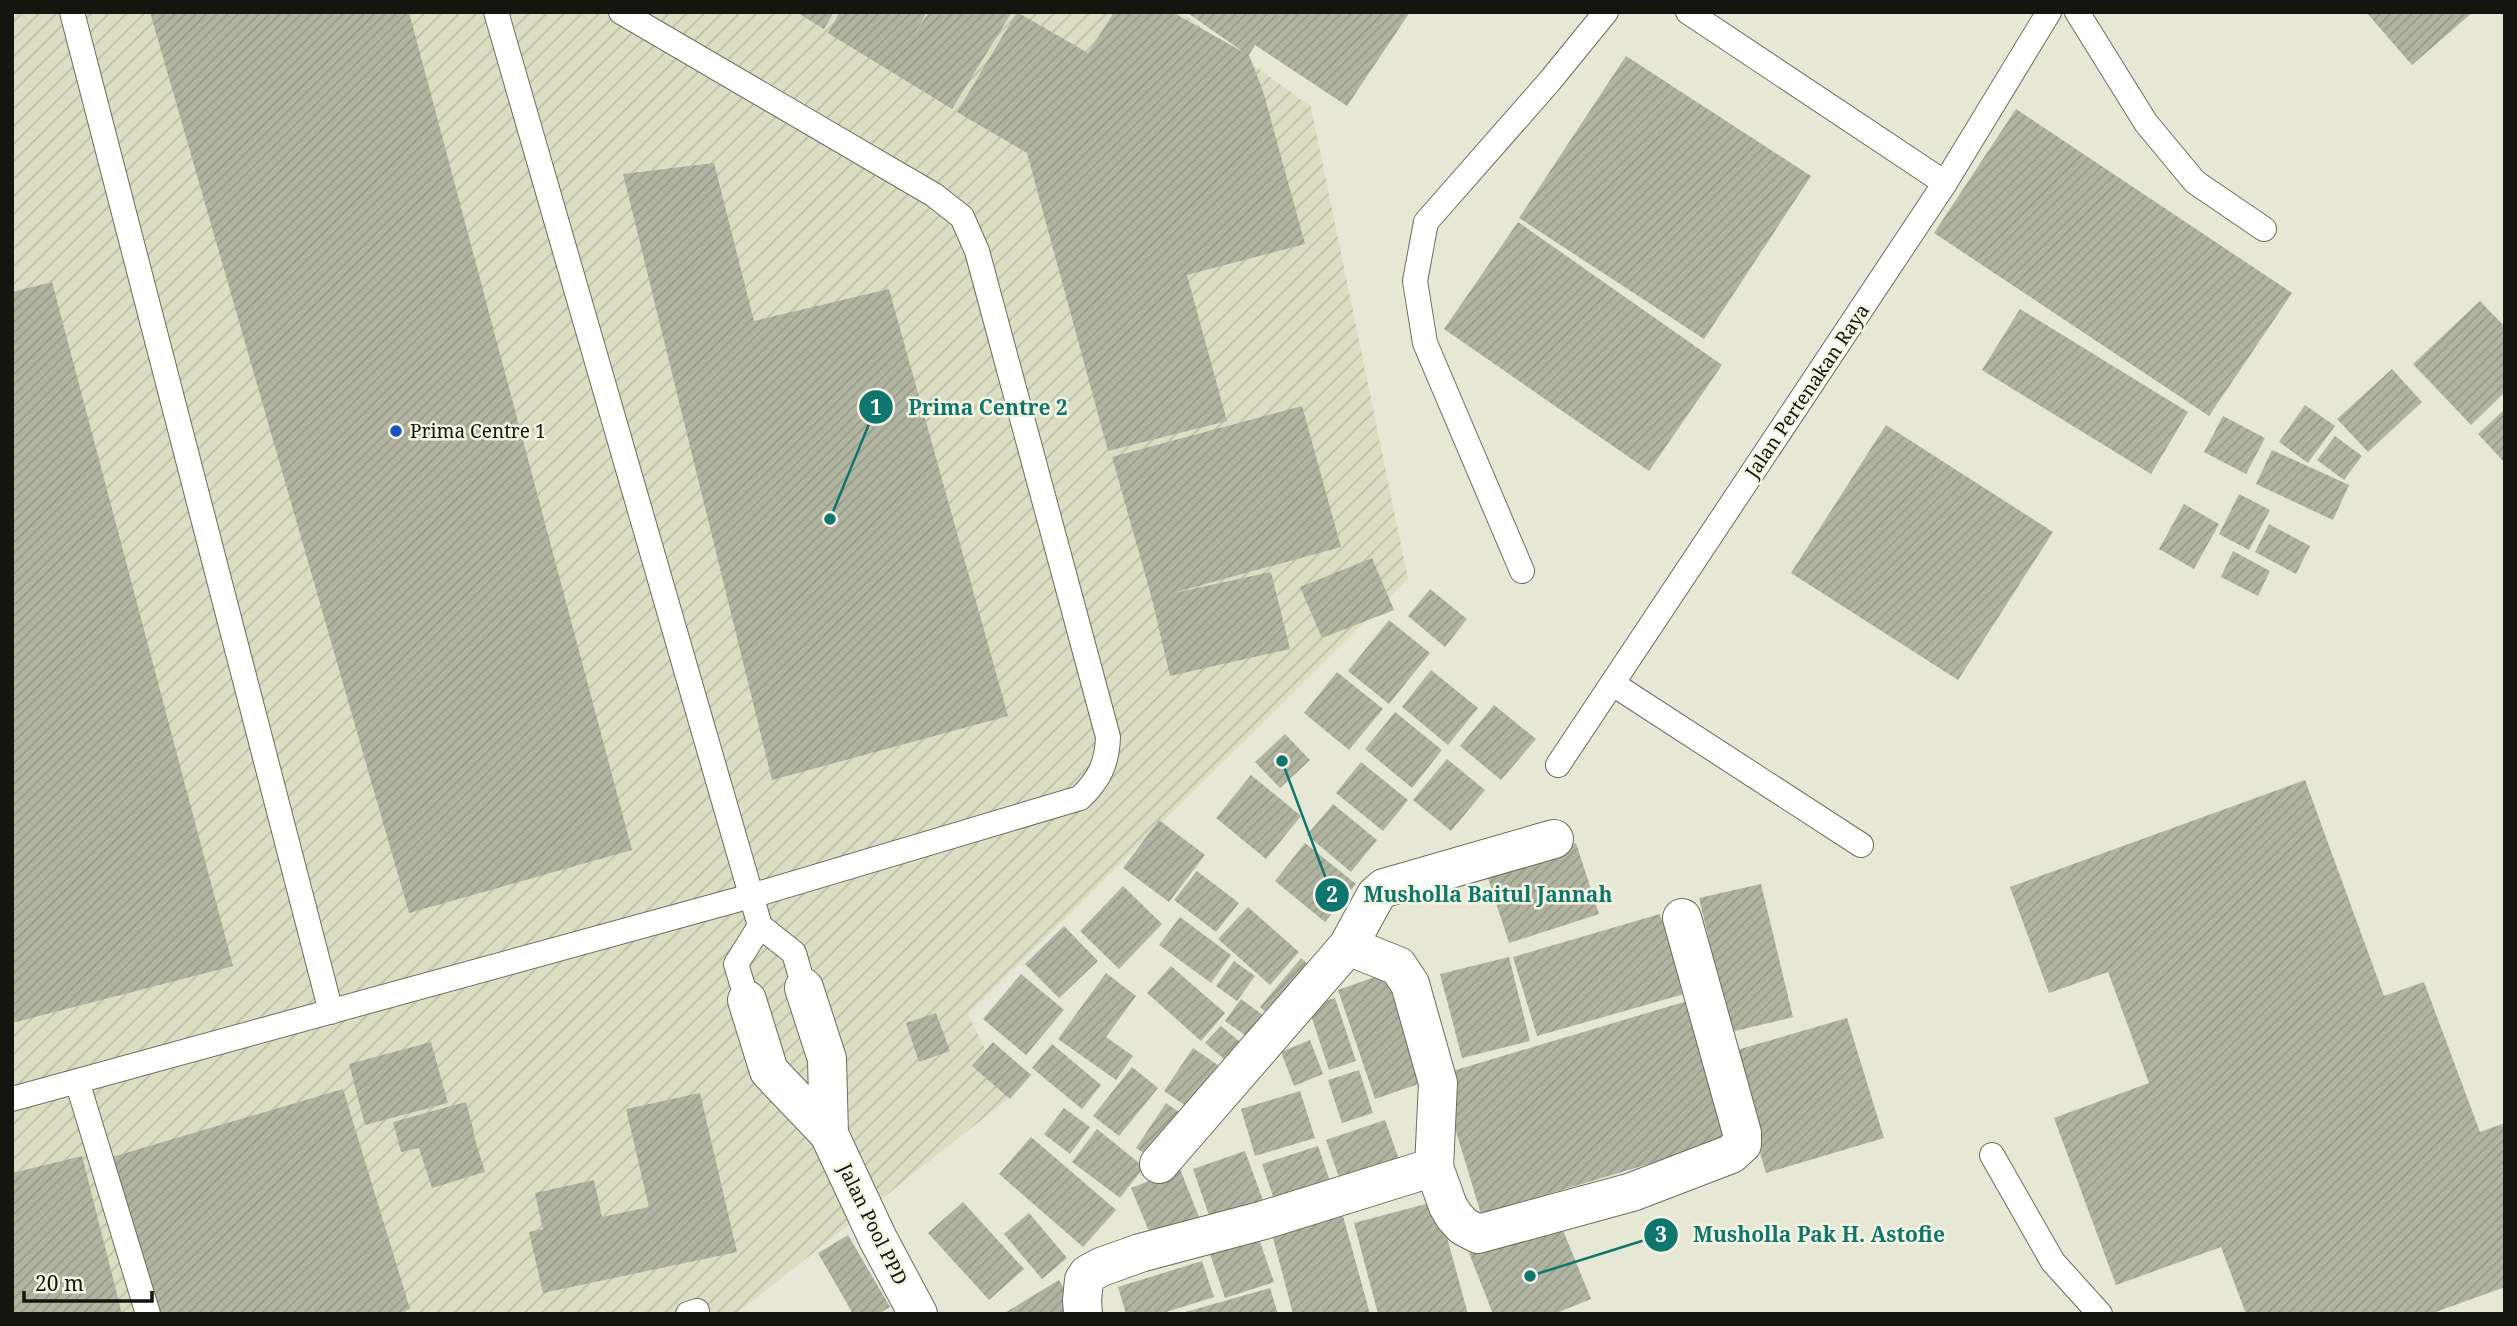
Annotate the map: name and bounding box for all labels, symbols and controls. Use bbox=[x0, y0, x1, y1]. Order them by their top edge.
street label: Jalan Pertenakan Raya bbox=[1738, 299, 1875, 484]
callout: Prima Centre 2 bbox=[859, 386, 1081, 428]
text: 1 bbox=[870, 393, 882, 421]
text: Prima Centre 2 bbox=[908, 393, 1068, 421]
place label: Prima Centre 1 bbox=[410, 418, 546, 444]
marker: Prima Centre 1 bbox=[388, 423, 404, 439]
callout: Musholla Baitul Jannah bbox=[1314, 874, 1626, 916]
text: 2 bbox=[1326, 880, 1338, 908]
text: Musholla Baitul Jannah bbox=[1364, 880, 1612, 908]
street label: Jalan Pool PPD bbox=[832, 1158, 914, 1289]
callout: Musholla Pak H. Astofie bbox=[1644, 1214, 1959, 1256]
text: 3 bbox=[1655, 1220, 1667, 1248]
text: Musholla Pak H. Astofie bbox=[1693, 1220, 1945, 1248]
scale bar bbox=[24, 1260, 152, 1304]
text: 20 m bbox=[35, 1269, 84, 1297]

